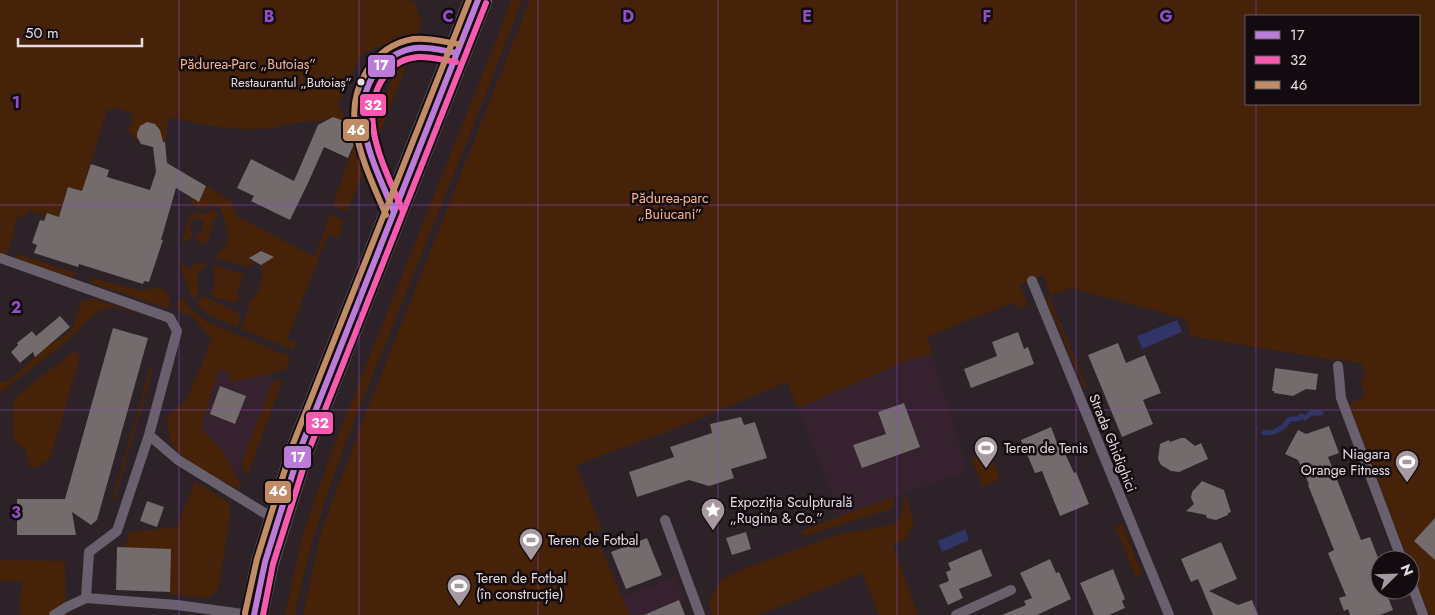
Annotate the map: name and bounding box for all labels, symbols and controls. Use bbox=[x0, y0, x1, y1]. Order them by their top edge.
text: B bbox=[264, 5, 274, 28]
text: C bbox=[442, 5, 454, 28]
text: D bbox=[622, 5, 634, 28]
text: E bbox=[802, 5, 812, 28]
text: F bbox=[983, 5, 991, 28]
text: G bbox=[1159, 5, 1173, 28]
scale bar bbox=[18, 15, 141, 47]
legend bbox=[1245, 15, 1420, 105]
text: 50 m bbox=[25, 22, 59, 44]
text: 17 bbox=[1290, 24, 1305, 46]
text: 32 bbox=[1290, 49, 1307, 71]
park label: Pădurea-Parc „Butoiaș” bbox=[180, 54, 316, 75]
line badge: 17 bbox=[367, 54, 396, 78]
text: 17 bbox=[373, 55, 389, 75]
place label: Restaurantul „Butoiaș” bbox=[231, 73, 352, 92]
text: 46 bbox=[1290, 74, 1307, 96]
marker: Restaurantul „Butoiaș” bbox=[356, 77, 366, 87]
text: 1 bbox=[12, 91, 20, 114]
line badge: 32 bbox=[359, 93, 387, 117]
text: 32 bbox=[364, 95, 382, 115]
line badge: 46 bbox=[342, 118, 370, 142]
text: 46 bbox=[346, 120, 366, 140]
park label: Pădurea-parc „Buiucani” bbox=[631, 188, 709, 224]
text: 2 bbox=[11, 296, 21, 319]
street label: Strada Ghidighici bbox=[1084, 391, 1142, 495]
line badge: 32 bbox=[305, 411, 334, 435]
text: 32 bbox=[311, 413, 329, 433]
sports icon: Teren de Tenis bbox=[973, 435, 999, 469]
place label: Teren de Tenis bbox=[1004, 438, 1088, 458]
place label: Niagara Orange Fitness bbox=[1301, 444, 1390, 480]
line badge: 17 bbox=[283, 445, 312, 469]
text: 17 bbox=[290, 447, 306, 467]
sports icon: Niagara Orange Fitness bbox=[1394, 449, 1420, 483]
line badge: 46 bbox=[264, 480, 292, 504]
text: 46 bbox=[268, 481, 288, 501]
place label: Expoziția Sculpturală „Rugina & Co.” bbox=[730, 492, 852, 528]
place icon: Expoziția Sculpturală „Rugina & Co.” bbox=[700, 497, 726, 531]
text: 3 bbox=[11, 501, 21, 524]
sports icon: Teren de Fotbal bbox=[518, 527, 544, 561]
place label: Teren de Fotbal bbox=[548, 530, 639, 550]
north arrow bbox=[1370, 550, 1420, 600]
text: N bbox=[1396, 561, 1418, 579]
place label: Teren de Fotbal (în construcție) bbox=[476, 568, 567, 605]
sports icon: Teren de Fotbal (în construcție) bbox=[446, 573, 472, 607]

